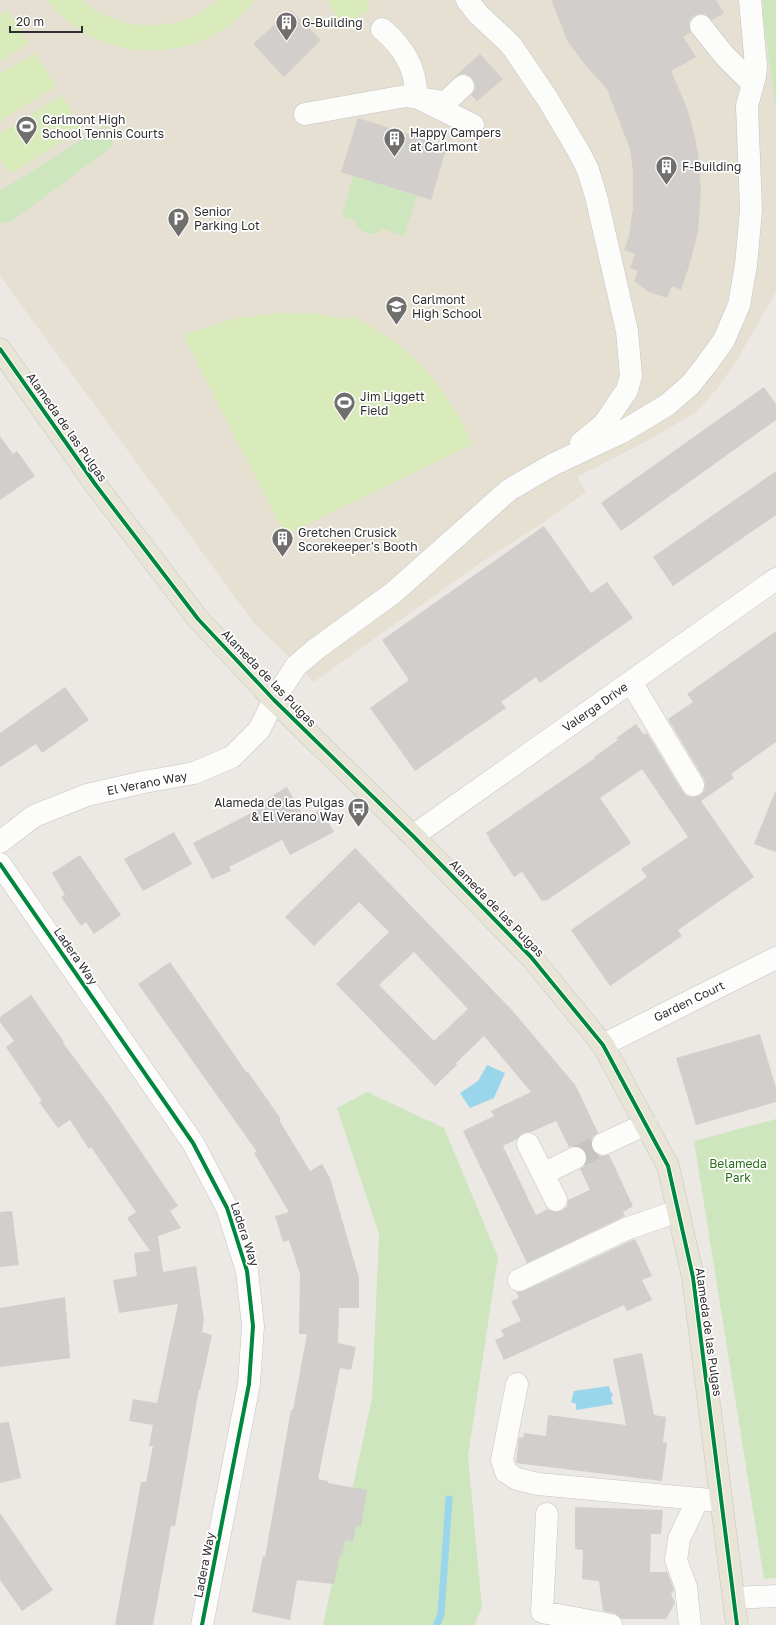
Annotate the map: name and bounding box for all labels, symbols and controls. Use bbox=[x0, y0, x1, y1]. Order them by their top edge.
scale bar bbox=[10, 8, 82, 34]
building icon: G-Building bbox=[274, 9, 300, 42]
text: 20 m bbox=[16, 14, 44, 29]
place label: G-Building bbox=[302, 15, 363, 30]
place label: Carlmont High School Tennis Courts bbox=[42, 112, 164, 141]
sports icon: Carlmont High School Tennis Courts bbox=[14, 113, 40, 146]
place label: Happy Campers at Carlmont bbox=[410, 125, 501, 154]
building icon: Happy Campers at Carlmont bbox=[381, 126, 407, 159]
building icon: F-Building bbox=[654, 153, 680, 186]
place label: F-Building bbox=[682, 159, 741, 174]
place label: Senior Parking Lot bbox=[194, 204, 260, 233]
parking icon: Senior Parking Lot bbox=[165, 205, 191, 238]
place label: Carlmont High School bbox=[412, 292, 482, 321]
school or university icon: Carlmont High School bbox=[383, 293, 409, 326]
street label: Alameda de las Pulgas bbox=[24, 370, 110, 484]
place label: Jim Liggett Field bbox=[360, 389, 425, 418]
sports icon: Jim Liggett Field bbox=[332, 390, 358, 423]
place label: Gretchen Crusick Scorekeeper's Booth bbox=[298, 525, 418, 554]
building icon: Gretchen Crusick Scorekeeper's Booth bbox=[269, 526, 295, 559]
street label: Alameda de las Pulgas bbox=[219, 626, 319, 730]
street label: Valerga Drive bbox=[559, 679, 631, 735]
street label: El Verano Way bbox=[105, 768, 189, 798]
place label: Alameda de las Pulgas & El Verano Way bbox=[214, 795, 344, 824]
bus stop icon: Alameda de las Pulgas & El Verano Way bbox=[346, 796, 372, 829]
street label: Alameda de las Pulgas bbox=[447, 856, 547, 960]
street label: Ladera Way bbox=[51, 924, 101, 988]
street label: Garden Court bbox=[651, 977, 727, 1025]
park label: Belameda Park bbox=[709, 1156, 767, 1185]
street label: Ladera Way bbox=[228, 1200, 263, 1268]
street label: Alameda de las Pulgas bbox=[693, 1267, 725, 1397]
street label: Ladera Way bbox=[190, 1531, 218, 1599]

